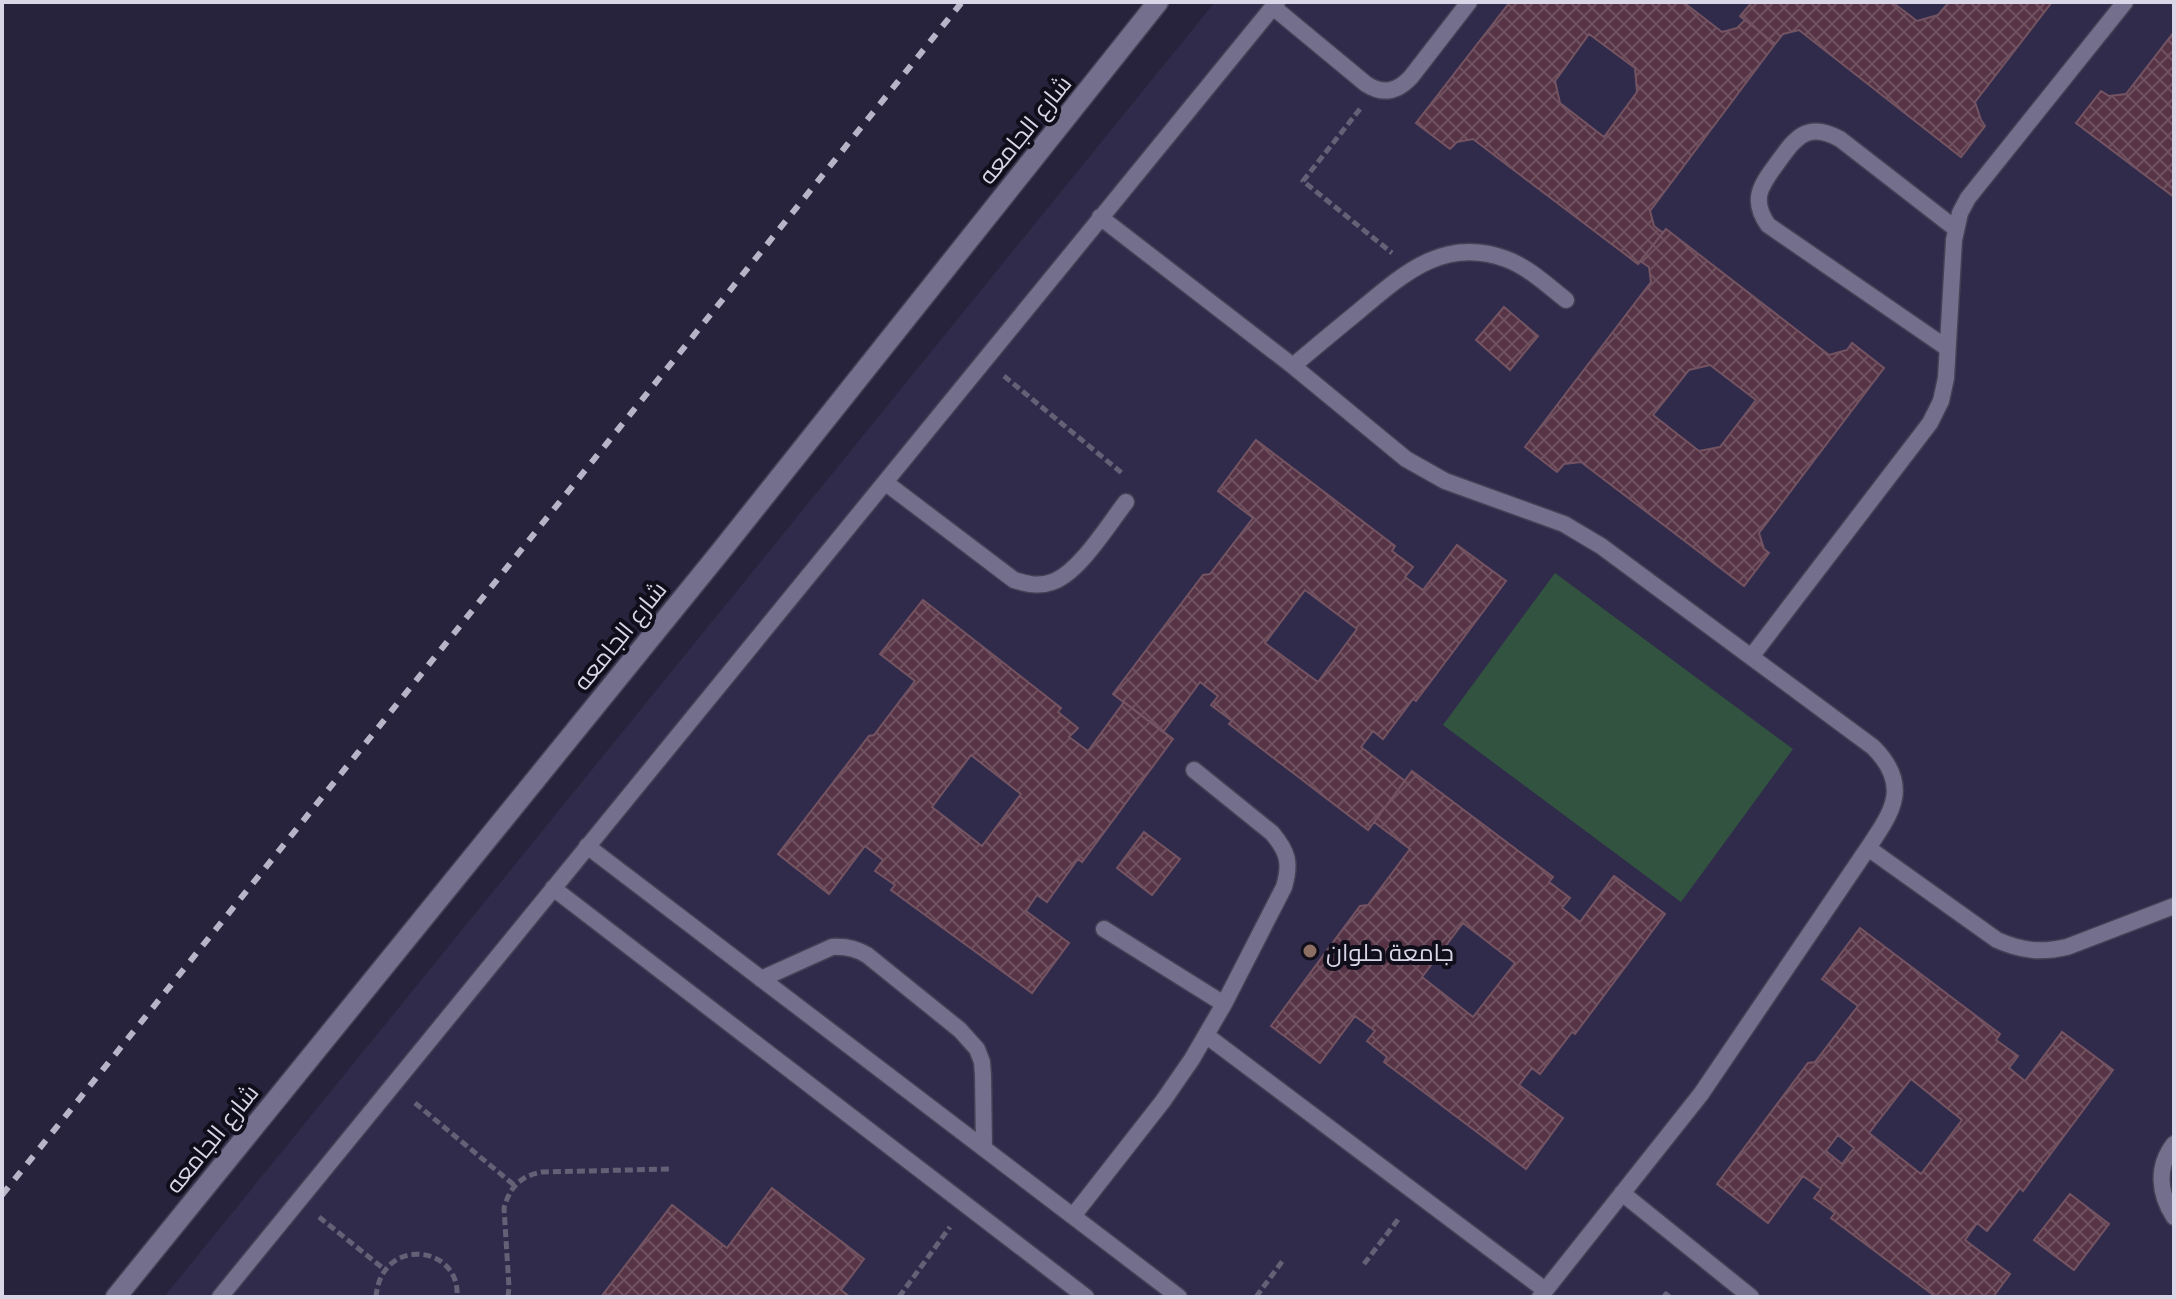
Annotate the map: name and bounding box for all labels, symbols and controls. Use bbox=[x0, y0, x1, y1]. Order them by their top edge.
street label: شارع الجامعه bbox=[971, 69, 1079, 191]
street label: شارع الجامعه bbox=[566, 575, 674, 697]
place label: جامعة حلوان bbox=[1326, 937, 1454, 967]
marker: جامعة حلوان bbox=[1301, 942, 1319, 960]
street label: شارع الجامعه bbox=[158, 1078, 266, 1200]

